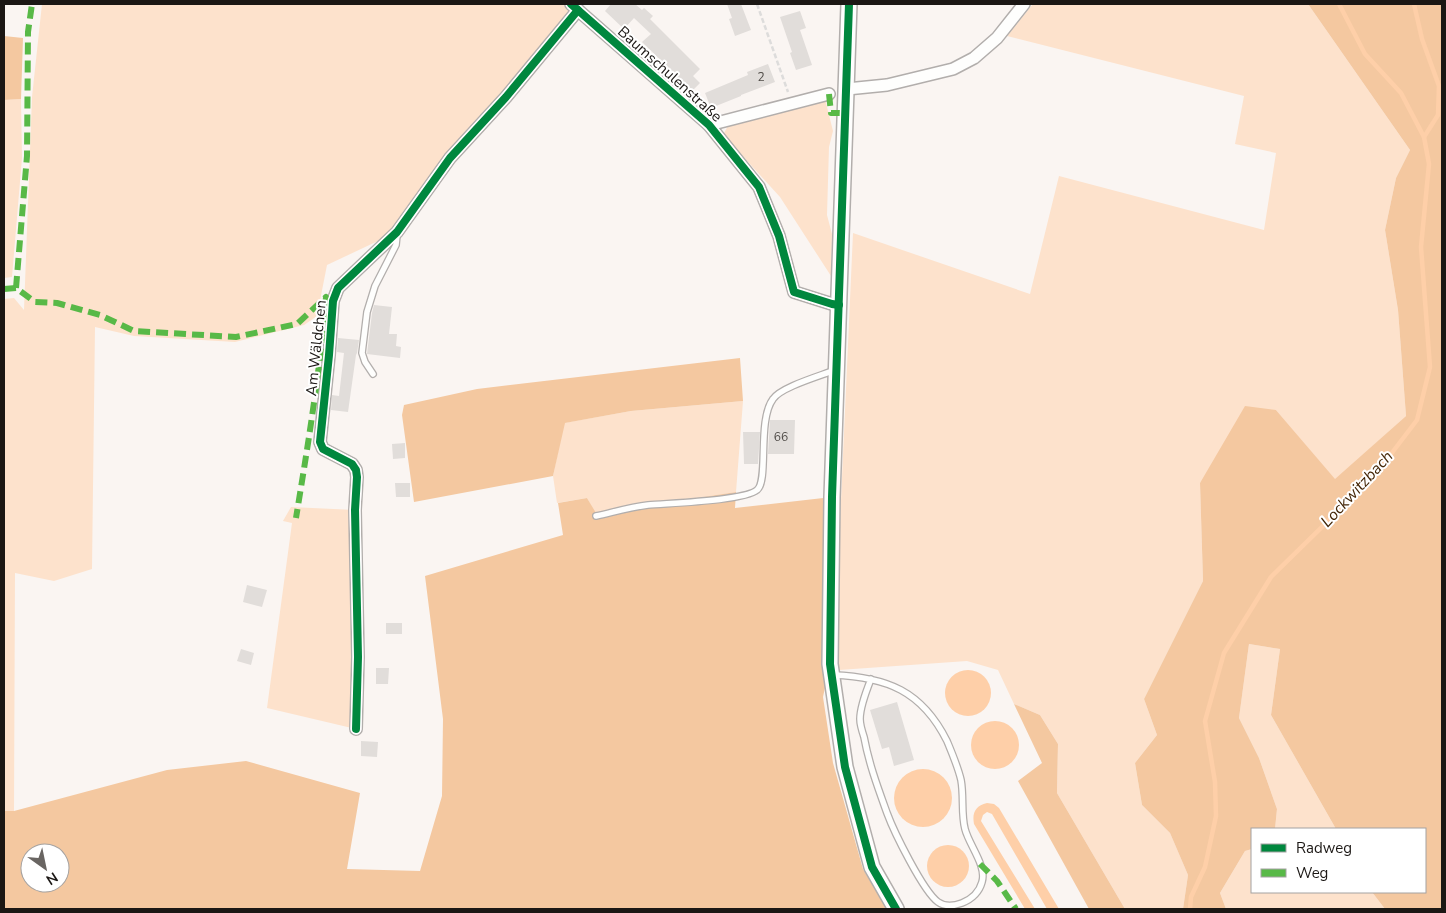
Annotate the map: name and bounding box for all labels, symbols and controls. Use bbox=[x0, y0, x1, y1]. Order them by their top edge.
street label: Baumschulenstraße bbox=[613, 22, 727, 126]
house number: 2 bbox=[757, 69, 765, 85]
street label: Am Wäldchen bbox=[301, 299, 331, 397]
house number: 66 bbox=[774, 429, 788, 445]
water label: Lockwitzbach bbox=[1316, 446, 1398, 532]
legend bbox=[1251, 828, 1426, 893]
text: Radweg bbox=[1296, 838, 1352, 858]
north arrow bbox=[20, 843, 70, 893]
text: Weg bbox=[1296, 863, 1328, 883]
text: N bbox=[42, 868, 61, 889]

